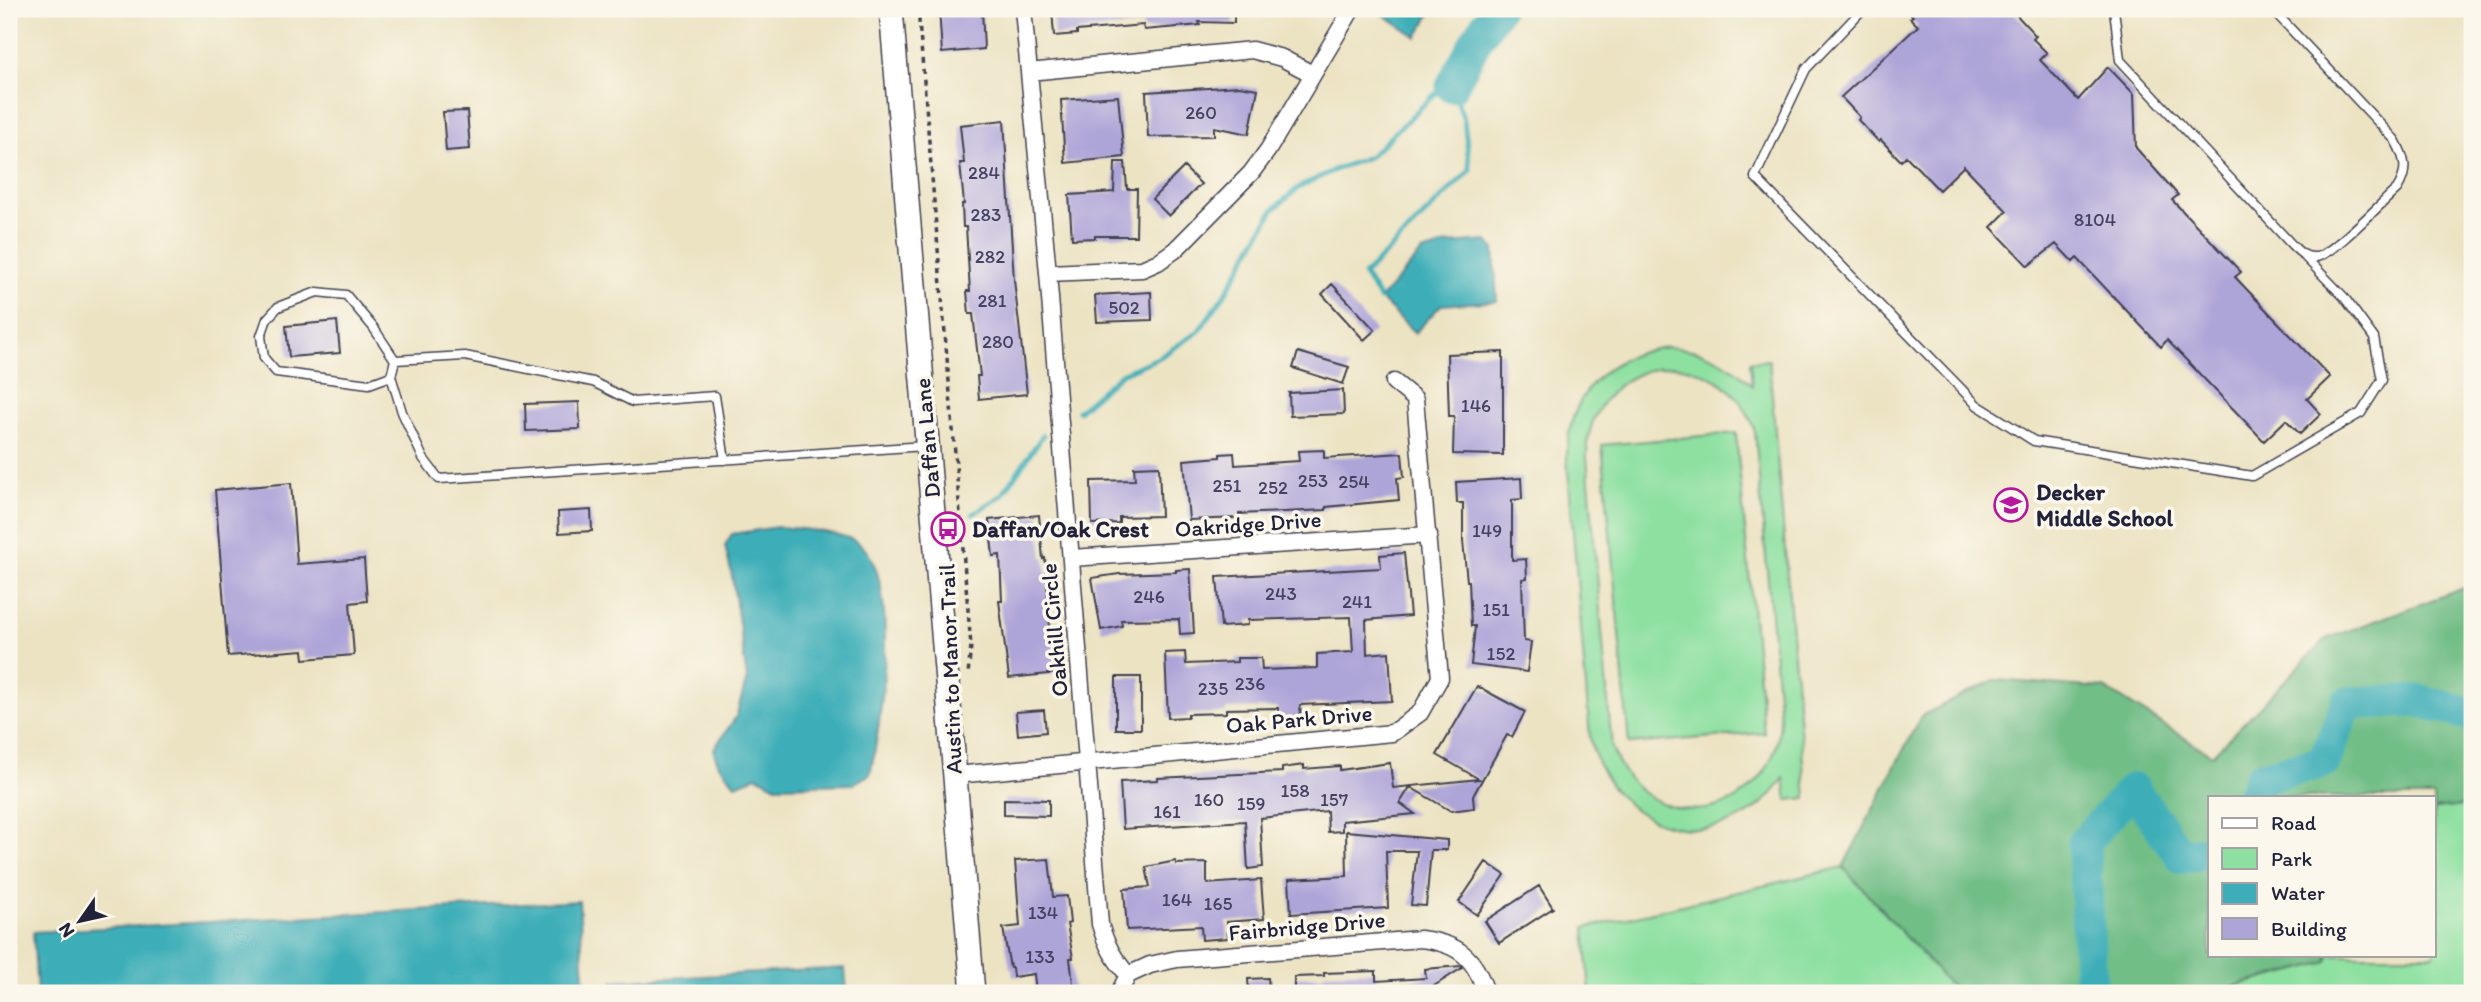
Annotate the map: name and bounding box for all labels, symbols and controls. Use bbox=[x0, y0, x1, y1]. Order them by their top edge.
house number: 260 bbox=[1185, 101, 1217, 124]
house number: 284 bbox=[968, 161, 1000, 184]
house number: 283 bbox=[971, 203, 1001, 226]
house number: 8104 bbox=[2074, 208, 2116, 231]
house number: 282 bbox=[975, 245, 1005, 268]
house number: 281 bbox=[977, 289, 1007, 312]
house number: 502 bbox=[1108, 296, 1140, 319]
house number: 280 bbox=[982, 330, 1014, 353]
street label: Daffan Lane bbox=[908, 377, 946, 499]
house number: 146 bbox=[1461, 394, 1491, 417]
house number: 253 bbox=[1298, 469, 1328, 492]
house number: 254 bbox=[1338, 470, 1370, 493]
house number: 251 bbox=[1213, 474, 1242, 497]
house number: 252 bbox=[1258, 476, 1288, 499]
place label: Decker Middle School bbox=[2036, 478, 2174, 532]
school or university icon: Decker Middle School bbox=[1992, 486, 2030, 524]
street label: Oakridge Drive bbox=[1174, 505, 1322, 543]
bus stop icon: Daffan/Oak Crest bbox=[929, 510, 967, 548]
place label: Daffan/Oak Crest bbox=[972, 515, 1149, 543]
house number: 149 bbox=[1472, 519, 1502, 542]
street label: Oakhill Circle bbox=[1034, 562, 1074, 698]
street label: Austin to Manor Trail bbox=[932, 563, 968, 775]
house number: 243 bbox=[1265, 582, 1297, 605]
house number: 246 bbox=[1133, 585, 1165, 608]
house number: 241 bbox=[1342, 590, 1372, 613]
house number: 151 bbox=[1482, 598, 1510, 621]
house number: 152 bbox=[1487, 642, 1515, 665]
house number: 236 bbox=[1235, 672, 1265, 695]
house number: 235 bbox=[1198, 677, 1228, 700]
street label: Oak Park Drive bbox=[1225, 699, 1373, 739]
house number: 158 bbox=[1280, 779, 1310, 802]
house number: 160 bbox=[1194, 788, 1224, 811]
house number: 157 bbox=[1320, 788, 1348, 811]
house number: 159 bbox=[1237, 792, 1265, 815]
legend bbox=[2208, 796, 2436, 956]
house number: 161 bbox=[1153, 800, 1181, 823]
text: Road bbox=[2271, 810, 2317, 835]
text: Park bbox=[2271, 846, 2313, 871]
text: Water bbox=[2271, 880, 2325, 905]
north arrow bbox=[46, 886, 116, 956]
house number: 164 bbox=[1162, 888, 1192, 911]
house number: 165 bbox=[1204, 892, 1232, 915]
house number: 134 bbox=[1028, 901, 1058, 924]
street label: Fairbridge Drive bbox=[1227, 905, 1387, 947]
text: Building bbox=[2271, 916, 2347, 941]
text: N bbox=[53, 918, 79, 942]
house number: 133 bbox=[1025, 945, 1055, 968]

